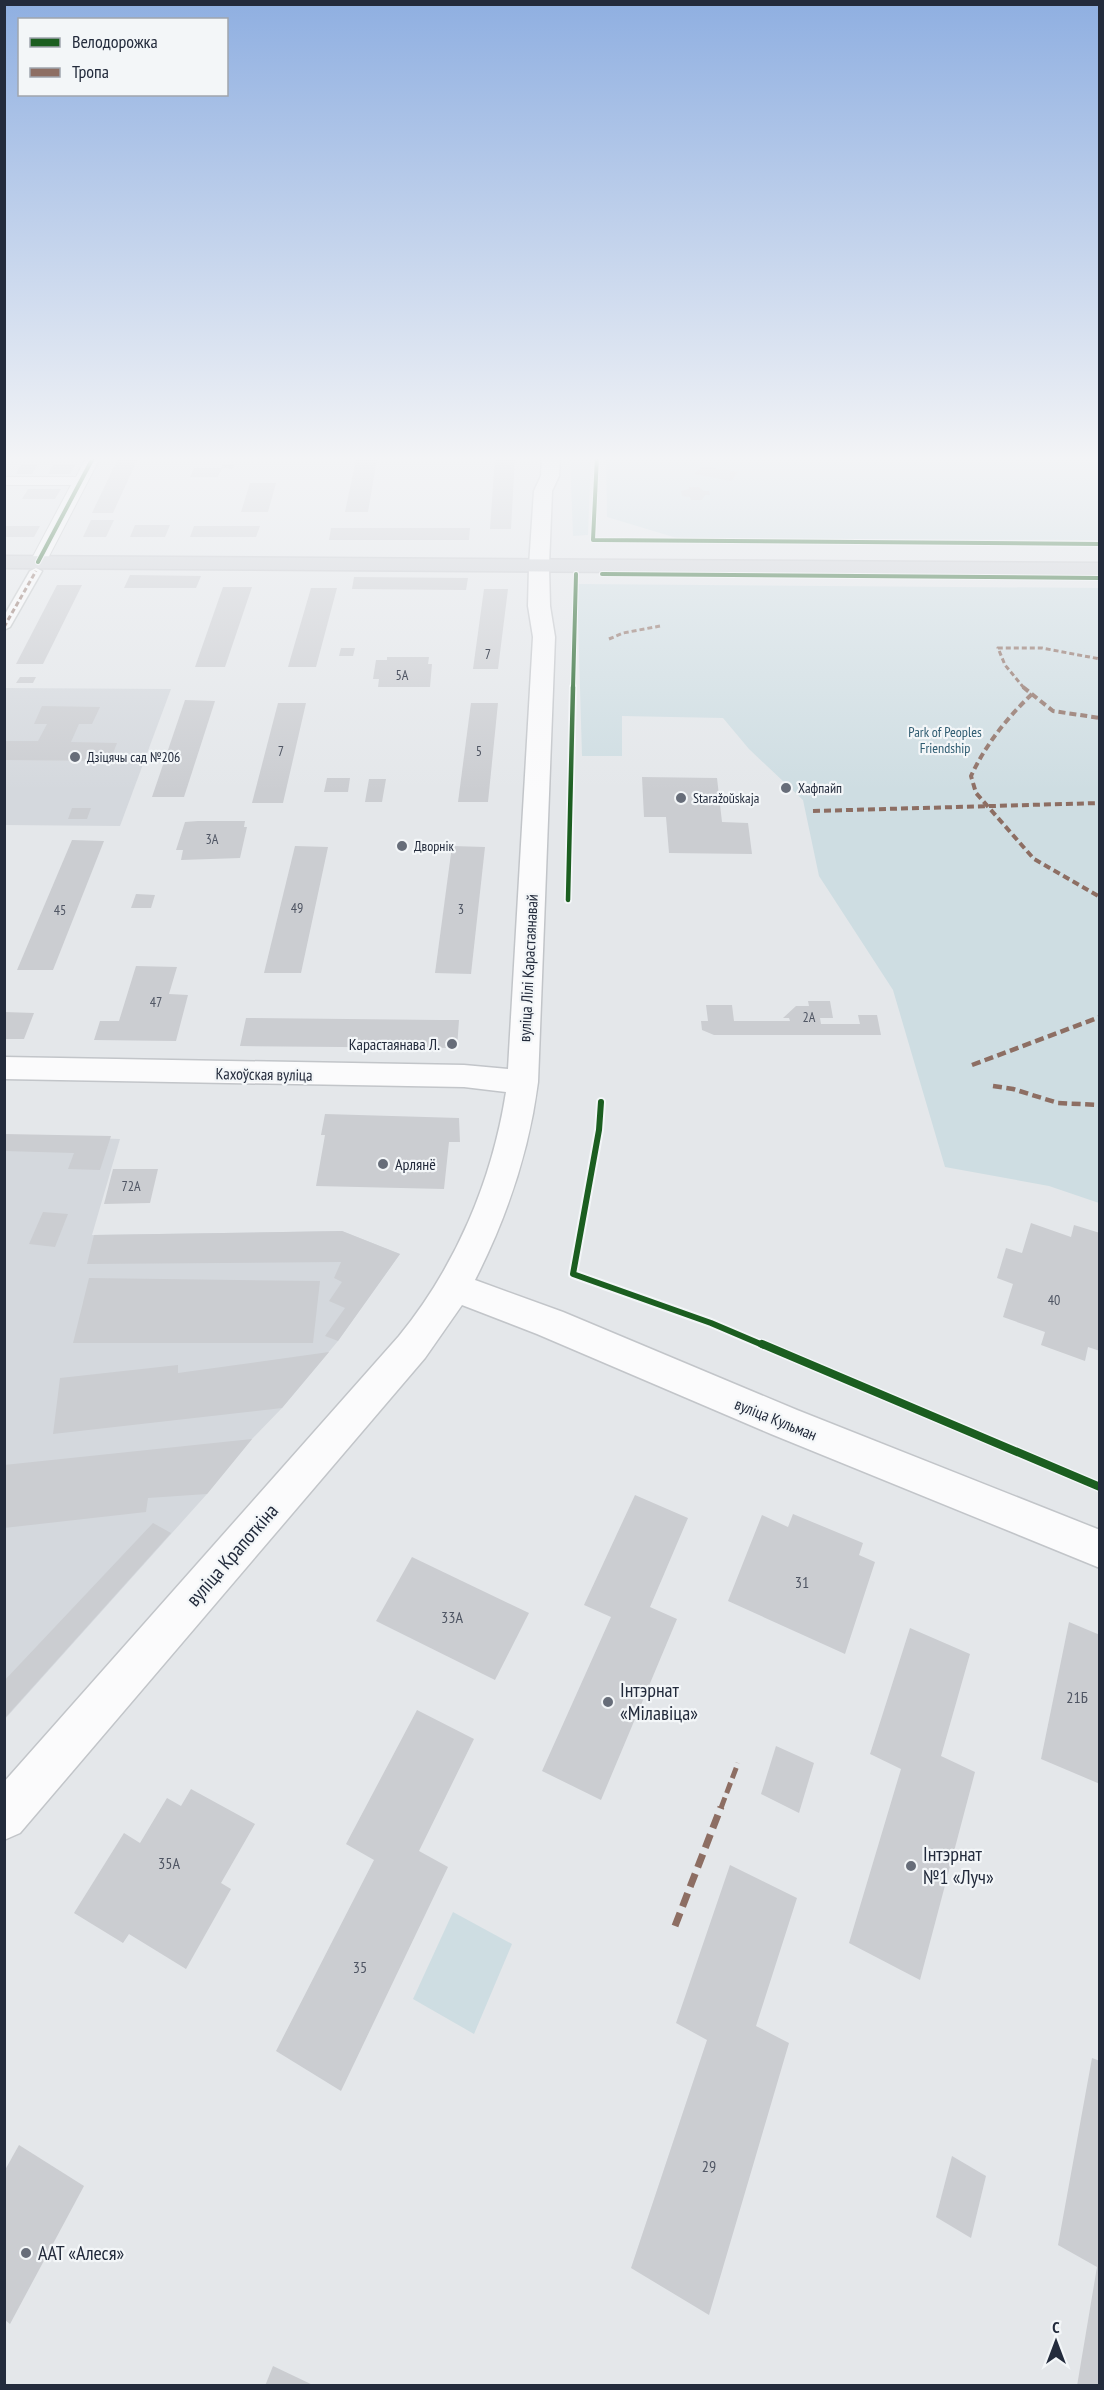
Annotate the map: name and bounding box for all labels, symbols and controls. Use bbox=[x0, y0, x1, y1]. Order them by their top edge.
legend bbox=[18, 18, 228, 96]
text: Велодорожка bbox=[72, 30, 158, 53]
text: Тропа bbox=[72, 60, 109, 83]
house number: 7 bbox=[485, 645, 491, 663]
house number: 5А bbox=[396, 666, 409, 684]
park label: Park of Peoples Friendship bbox=[908, 723, 982, 757]
house number: 7 bbox=[278, 742, 284, 760]
house number: 5 bbox=[476, 742, 482, 760]
place label: Дзіцячы сад №206 bbox=[87, 748, 180, 766]
marker: Дзіцячы сад №206 bbox=[68, 750, 82, 764]
place label: Хафпайп bbox=[798, 779, 842, 797]
marker: Хафпайп bbox=[779, 781, 793, 795]
place label: Staražoŭskaja bbox=[693, 789, 759, 807]
marker: Staražoŭskaja bbox=[674, 791, 688, 805]
house number: 3А bbox=[206, 830, 219, 848]
place label: Дворнік bbox=[414, 837, 454, 855]
marker: Дворнік bbox=[395, 839, 409, 853]
street label: вуліца Лілі Карастаянавай bbox=[514, 894, 542, 1042]
house number: 49 bbox=[291, 899, 303, 917]
house number: 3 bbox=[458, 900, 464, 918]
house number: 45 bbox=[54, 901, 66, 919]
house number: 47 bbox=[150, 993, 162, 1011]
house number: 2А bbox=[803, 1008, 816, 1026]
place label: Карастаянава Л. bbox=[349, 1034, 440, 1054]
marker: Карастаянава Л. bbox=[445, 1037, 459, 1051]
street label: Кахоўская вуліца bbox=[215, 1063, 313, 1085]
place label: Арлянё bbox=[395, 1154, 436, 1174]
marker: Арлянё bbox=[376, 1157, 390, 1171]
house number: 72А bbox=[121, 1177, 141, 1195]
house number: 40 bbox=[1048, 1291, 1060, 1309]
street label: вуліца Кульман bbox=[732, 1393, 820, 1445]
street label: вуліца Крапоткіна bbox=[180, 1498, 284, 1612]
house number: 31 bbox=[795, 1572, 809, 1592]
house number: 33А bbox=[441, 1607, 463, 1627]
place label: Інтэрнат «Мілавіца» bbox=[620, 1677, 698, 1726]
house number: 21Б bbox=[1066, 1687, 1088, 1707]
marker: Інтэрнат «Мілавіца» bbox=[601, 1695, 615, 1709]
place label: Інтэрнат №1 «Луч» bbox=[923, 1841, 994, 1890]
house number: 35А bbox=[158, 1853, 180, 1873]
marker: Інтэрнат №1 «Луч» bbox=[904, 1859, 918, 1873]
house number: 35 bbox=[353, 1957, 367, 1977]
house number: 29 bbox=[702, 2156, 716, 2176]
place label: ААТ «Алеся» bbox=[38, 2240, 124, 2266]
marker: ААТ «Алеся» bbox=[19, 2246, 33, 2260]
north arrow bbox=[1026, 2312, 1086, 2372]
text: С bbox=[1052, 2317, 1060, 2337]

